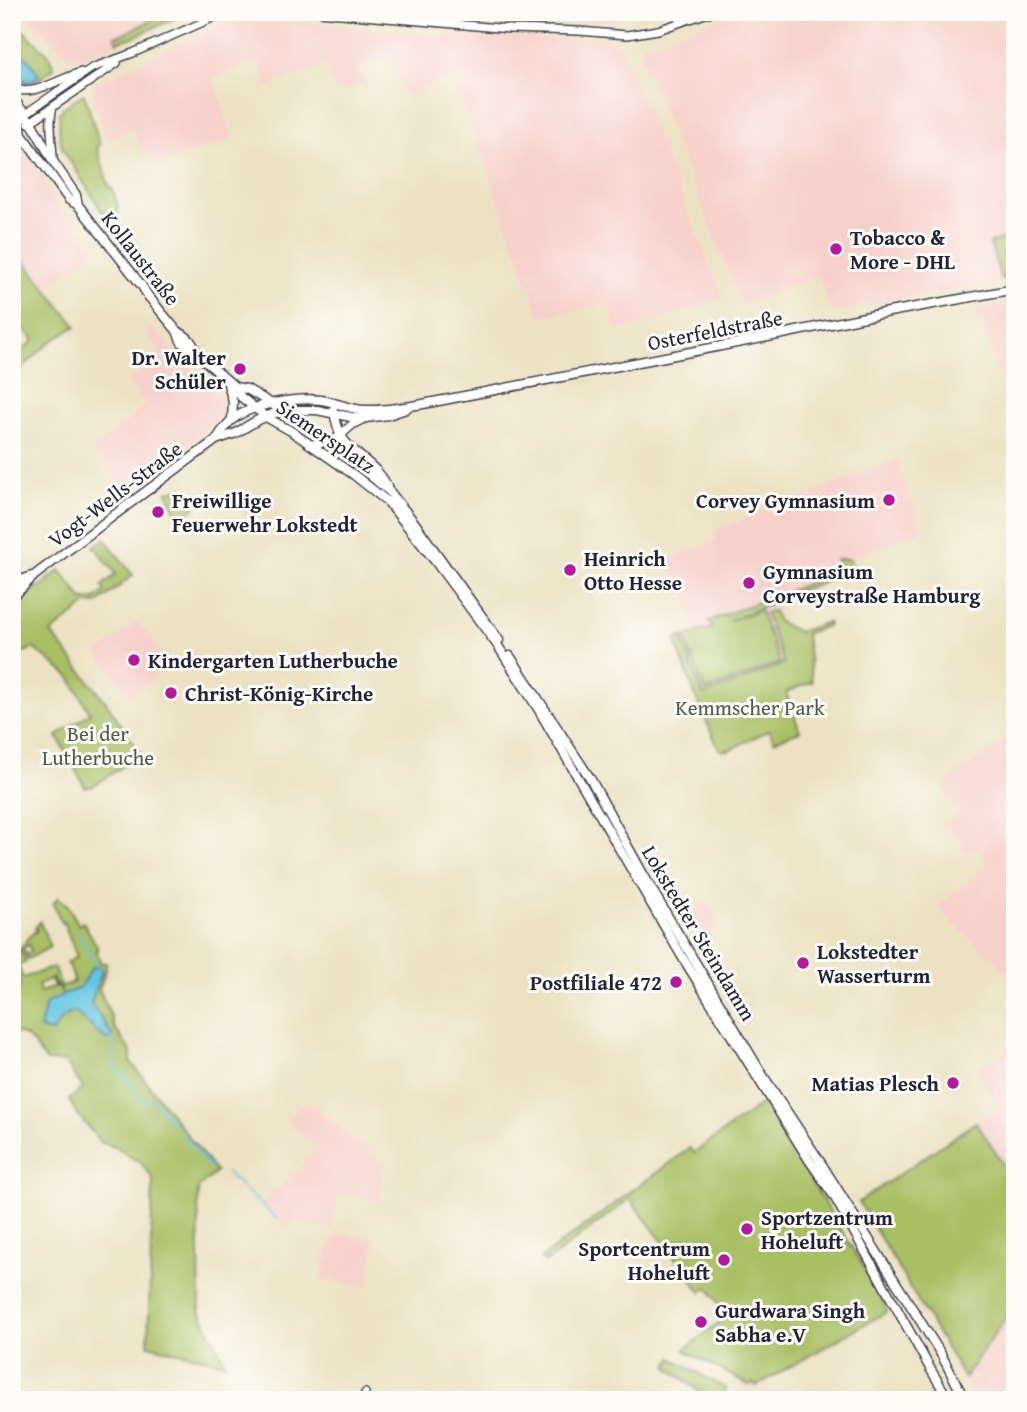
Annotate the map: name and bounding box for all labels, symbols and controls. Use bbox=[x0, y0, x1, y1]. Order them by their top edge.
street label: Kollaustraße bbox=[94, 204, 188, 312]
place label: Tobacco & More - DHL bbox=[850, 222, 955, 277]
marker: Tobacco & More - DHL bbox=[828, 241, 844, 257]
street label: Osterfeldstraße bbox=[645, 302, 785, 358]
place label: Dr. Walter Schüler bbox=[131, 342, 226, 397]
marker: Dr. Walter Schüler bbox=[232, 361, 248, 377]
street label: Siemersplatz bbox=[270, 391, 382, 481]
street label: Vogt-Wells-Straße bbox=[41, 433, 189, 555]
place label: Freiwillige Feuerwehr Lokstedt bbox=[172, 485, 357, 540]
place label: Corvey Gymnasium bbox=[696, 485, 875, 516]
marker: Corvey Gymnasium bbox=[881, 492, 897, 508]
marker: Freiwillige Feuerwehr Lokstedt bbox=[150, 504, 166, 520]
place label: Heinrich Otto Hesse bbox=[584, 543, 682, 598]
place label: Gymnasium Corveystraße Hamburg bbox=[763, 556, 981, 611]
marker: Heinrich Otto Hesse bbox=[562, 562, 578, 578]
marker: Gymnasium Corveystraße Hamburg bbox=[741, 575, 757, 591]
place label: Kindergarten Lutherbuche bbox=[148, 645, 398, 676]
marker: Kindergarten Lutherbuche bbox=[126, 652, 142, 668]
place label: Christ-König-Kirche bbox=[185, 678, 373, 709]
marker: Christ-König-Kirche bbox=[163, 685, 179, 701]
park label: Kemmscher Park bbox=[675, 692, 825, 723]
park label: Bei der Lutherbuche bbox=[42, 718, 154, 773]
street label: Lokstedter Steindamm bbox=[634, 839, 764, 1027]
place label: Lokstedter Wasserturm bbox=[817, 936, 930, 991]
marker: Lokstedter Wasserturm bbox=[795, 955, 811, 971]
place label: Postfiliale 472 bbox=[530, 967, 662, 998]
marker: Postfiliale 472 bbox=[668, 974, 684, 990]
place label: Matias Plesch bbox=[811, 1068, 940, 1099]
marker: Matias Plesch bbox=[945, 1075, 961, 1091]
place label: Sportzentrum Hoheluft bbox=[761, 1202, 893, 1257]
marker: Sportzentrum Hoheluft bbox=[739, 1221, 755, 1237]
place label: Sportcentrum Hoheluft bbox=[578, 1233, 710, 1288]
marker: Sportcentrum Hoheluft bbox=[716, 1252, 732, 1268]
place label: Gurdwara Singh Sabha e.V bbox=[715, 1295, 866, 1350]
marker: Gurdwara Singh Sabha e.V bbox=[693, 1314, 709, 1330]

